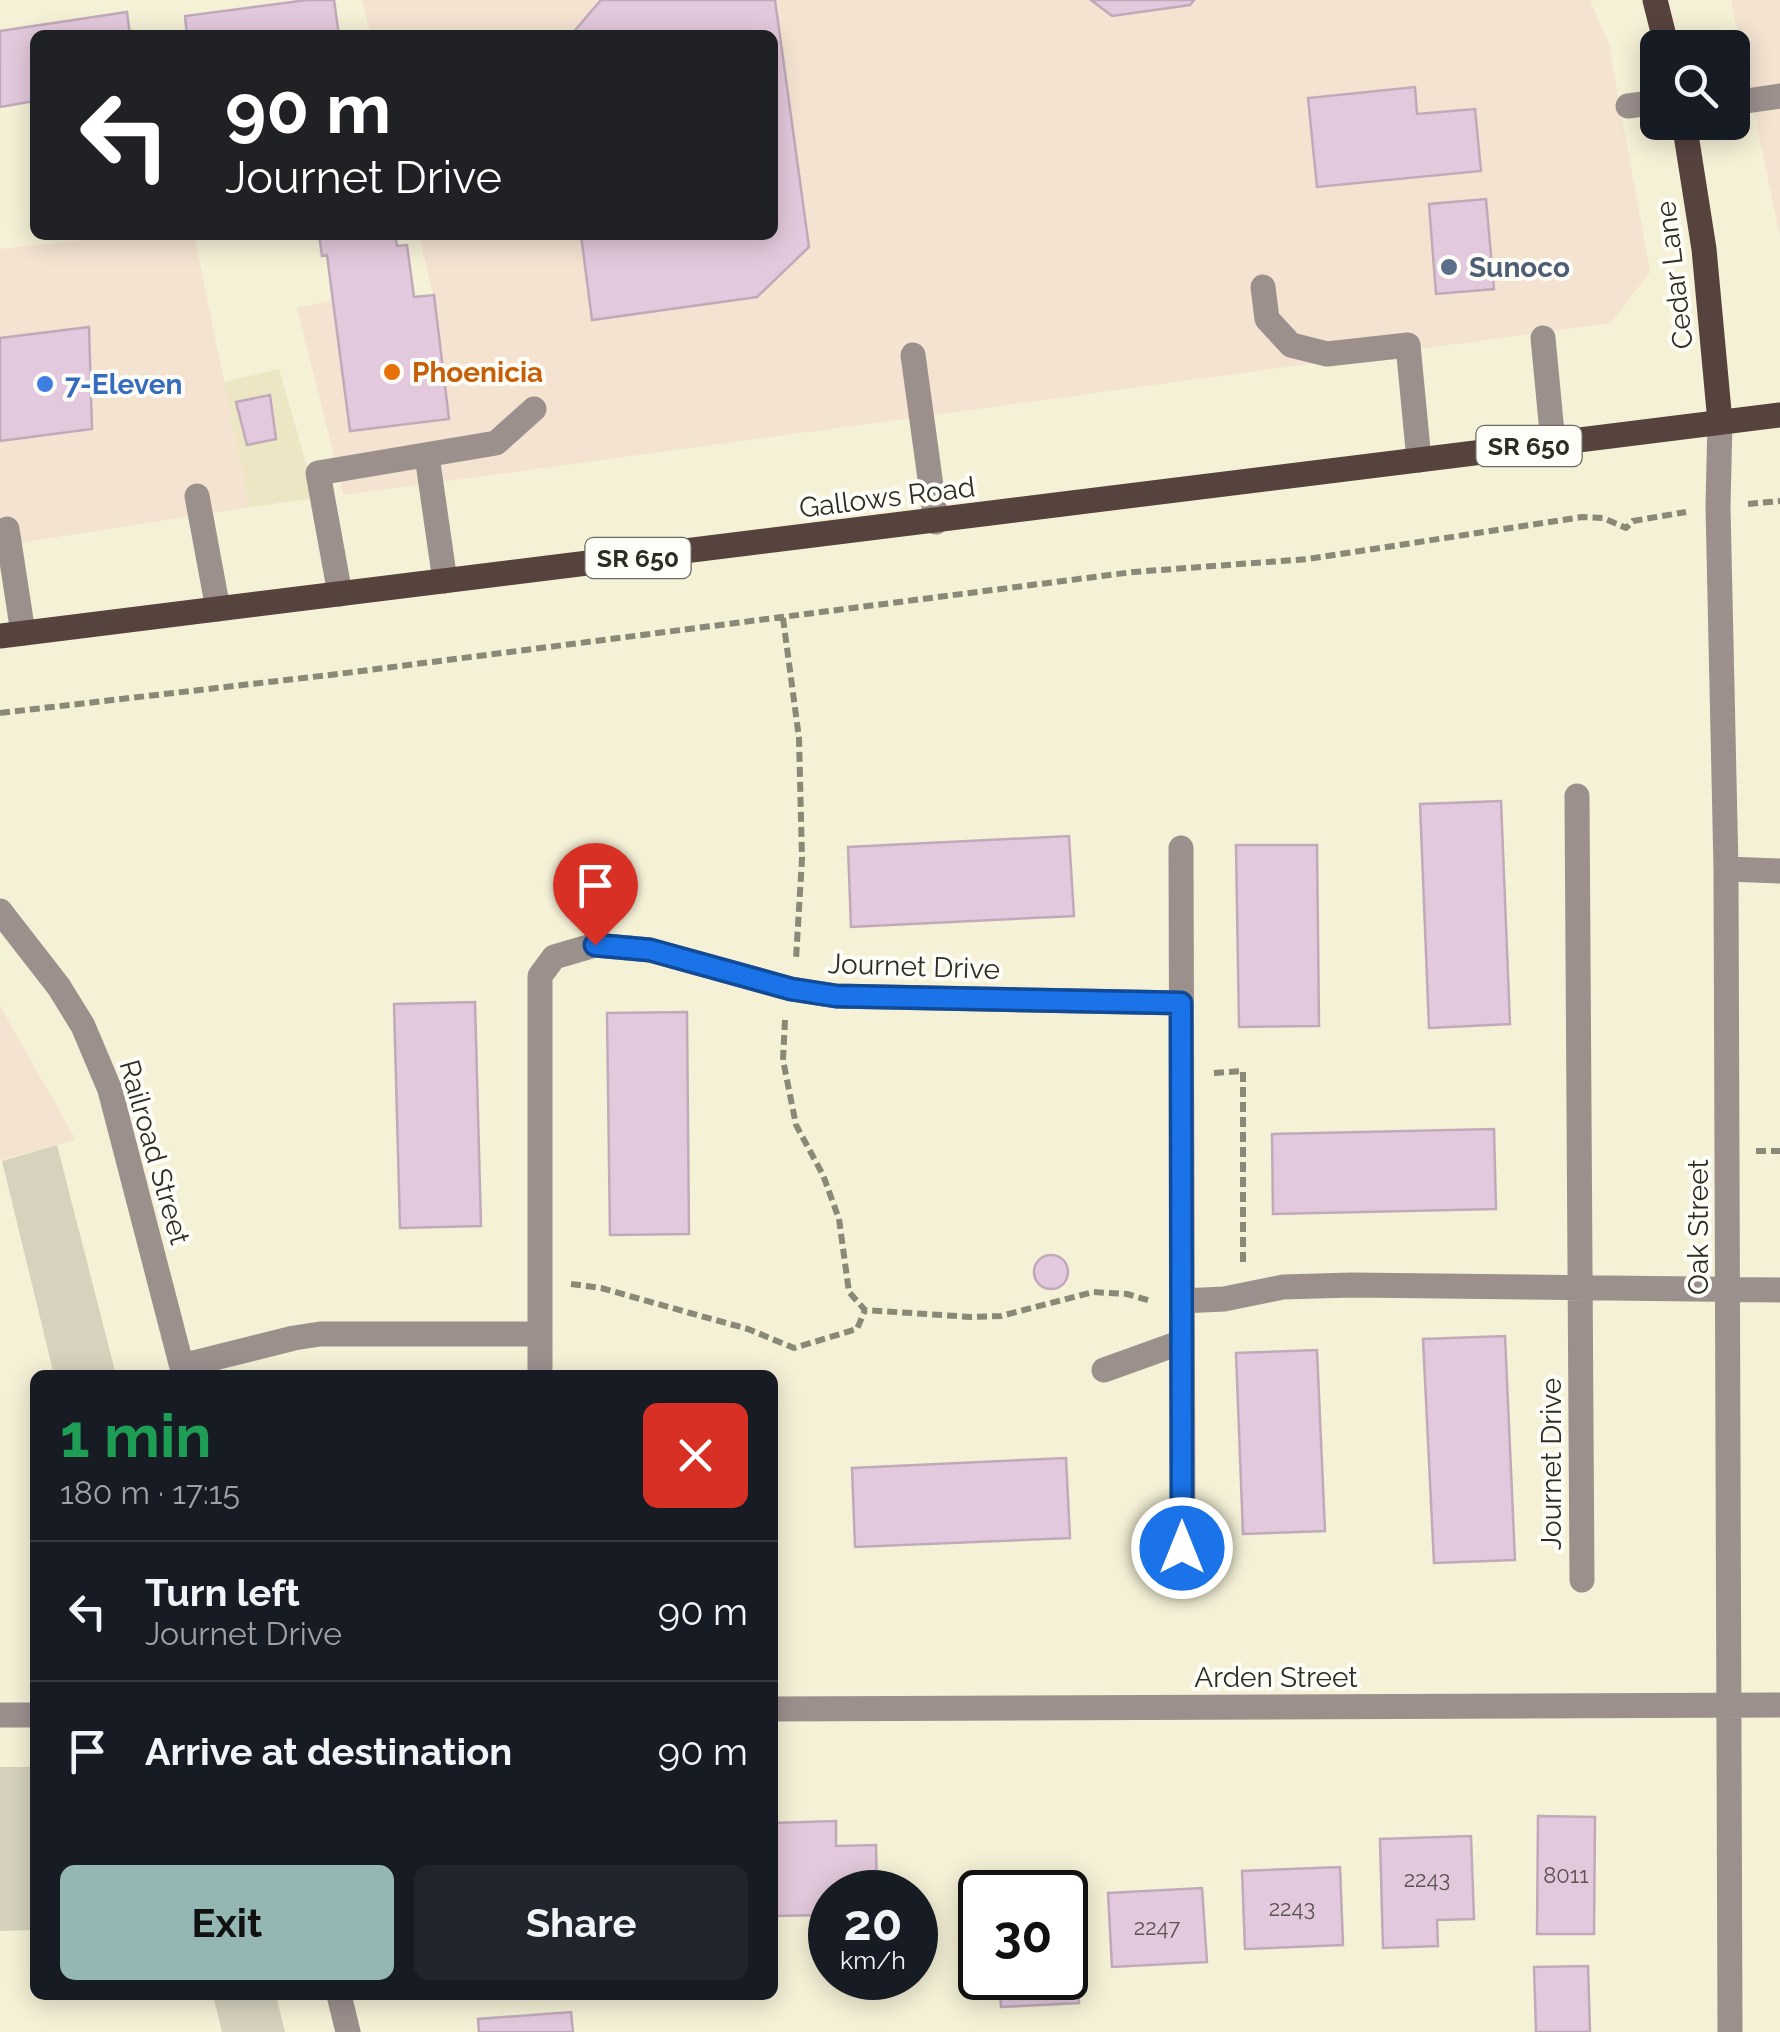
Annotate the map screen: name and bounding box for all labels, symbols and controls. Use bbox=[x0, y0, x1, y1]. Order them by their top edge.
map controls bbox=[1640, 30, 1750, 140]
button: search bbox=[1640, 30, 1750, 140]
text: 90 m bbox=[225, 67, 391, 149]
icon: left bbox=[60, 70, 190, 200]
text: Journet Drive bbox=[225, 151, 502, 204]
street label: Cedar Lane bbox=[1649, 199, 1700, 351]
place label: Sunoco bbox=[1469, 251, 1570, 284]
marker: Sunoco bbox=[1438, 256, 1460, 278]
place label: Phoenicia bbox=[412, 356, 543, 389]
marker: Phoenicia bbox=[381, 361, 403, 383]
place label: 7-Eleven bbox=[65, 368, 182, 401]
marker: 7-Eleven bbox=[34, 373, 56, 395]
road number: SR 650 bbox=[1476, 426, 1582, 466]
street label: Gallows Road bbox=[797, 470, 977, 525]
road number: SR 650 bbox=[586, 538, 690, 578]
pin bbox=[553, 843, 638, 946]
icon: arrive bbox=[568, 858, 623, 913]
street label: Journet Drive bbox=[827, 947, 1001, 986]
street label: Railroad Street bbox=[112, 1056, 197, 1249]
street label: Oak Street bbox=[1682, 1158, 1715, 1295]
street label: Journet Drive bbox=[1535, 1378, 1568, 1550]
text: 1 min bbox=[60, 1401, 211, 1471]
button: close bbox=[643, 1403, 748, 1508]
text: 180 m · 17:15 bbox=[60, 1474, 240, 1511]
position arrow bbox=[1130, 1496, 1234, 1600]
text: Turn left bbox=[145, 1570, 300, 1615]
icon: left bbox=[60, 1584, 115, 1639]
text: 90 m bbox=[658, 1589, 748, 1634]
text: Journet Drive bbox=[145, 1615, 342, 1652]
street label: Arden Street bbox=[1194, 1661, 1358, 1694]
icon: arrive bbox=[60, 1724, 115, 1779]
text: Arrive at destination bbox=[145, 1729, 512, 1774]
text: 90 m bbox=[658, 1729, 748, 1774]
house number: 8011 bbox=[1543, 1862, 1589, 1888]
button: Exit bbox=[60, 1865, 394, 1980]
button: Share bbox=[414, 1865, 748, 1980]
house number: 2243 bbox=[1404, 1866, 1450, 1892]
speed limit sign: 30 bbox=[958, 1870, 1088, 2000]
text: 20 bbox=[844, 1893, 902, 1952]
house number: 2243 bbox=[1269, 1895, 1315, 1921]
house number: 2247 bbox=[1134, 1914, 1181, 1940]
text: km/h bbox=[840, 1945, 906, 1975]

